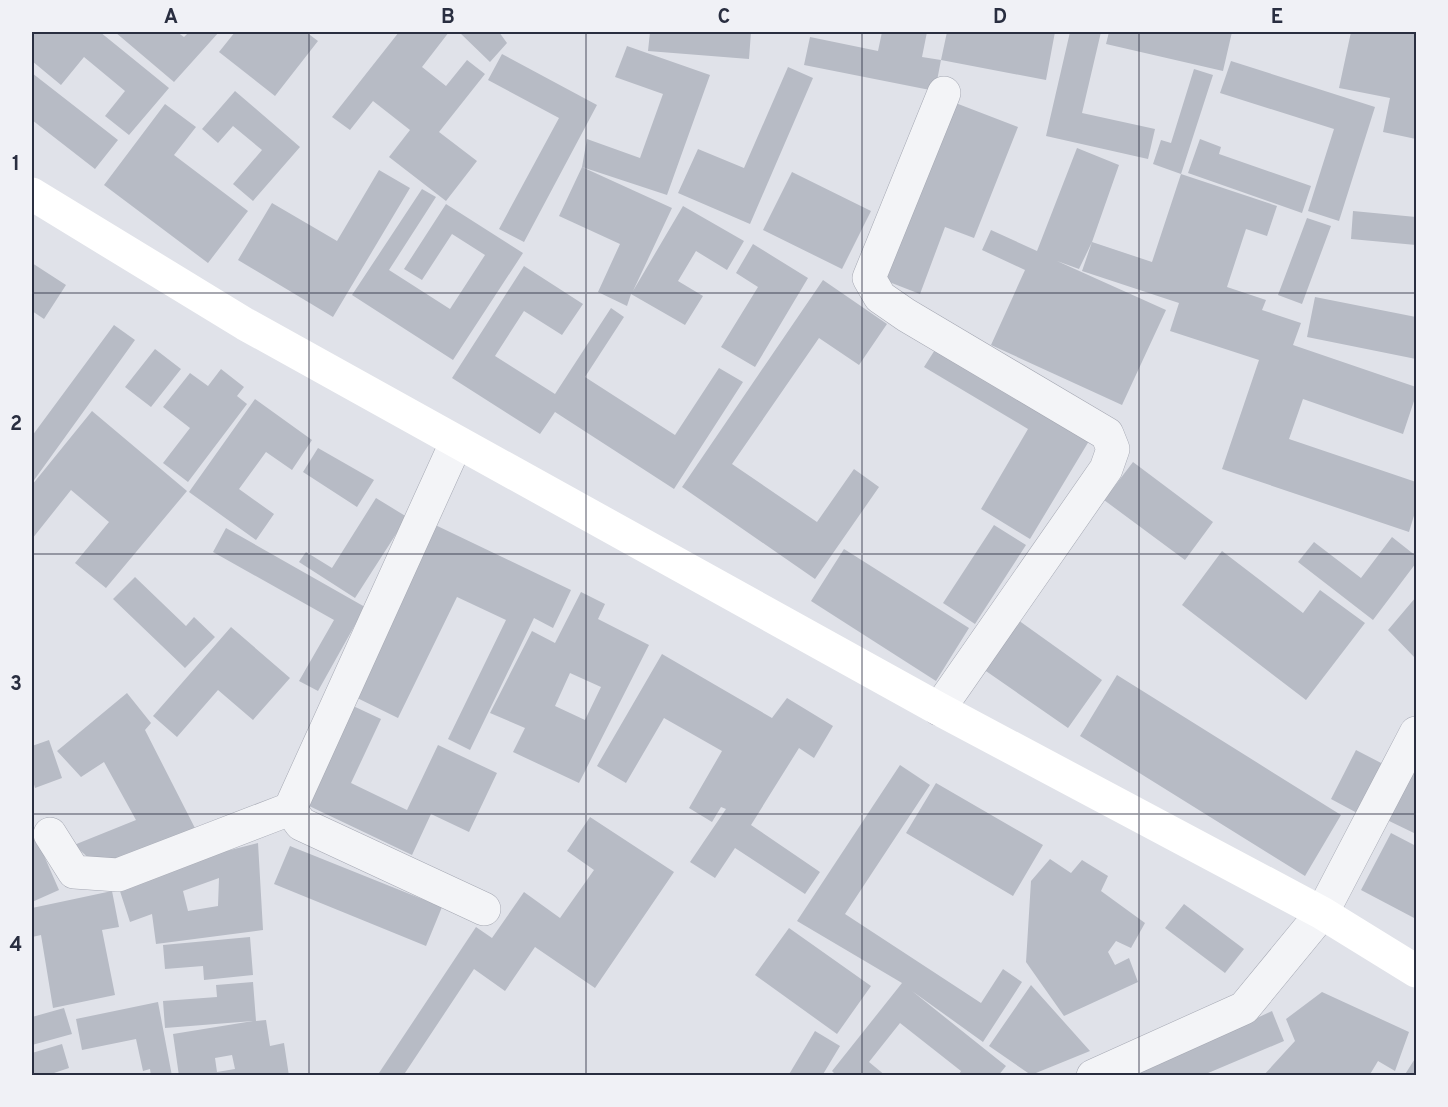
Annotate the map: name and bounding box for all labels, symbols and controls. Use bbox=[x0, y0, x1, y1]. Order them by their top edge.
text: A bbox=[164, 5, 178, 31]
text: B bbox=[441, 5, 455, 31]
text: C bbox=[718, 5, 730, 31]
text: D bbox=[993, 5, 1007, 31]
text: E bbox=[1271, 5, 1283, 31]
text: 1 bbox=[12, 152, 20, 178]
text: 2 bbox=[10, 412, 22, 438]
text: 3 bbox=[10, 672, 22, 698]
text: 4 bbox=[10, 933, 22, 959]

